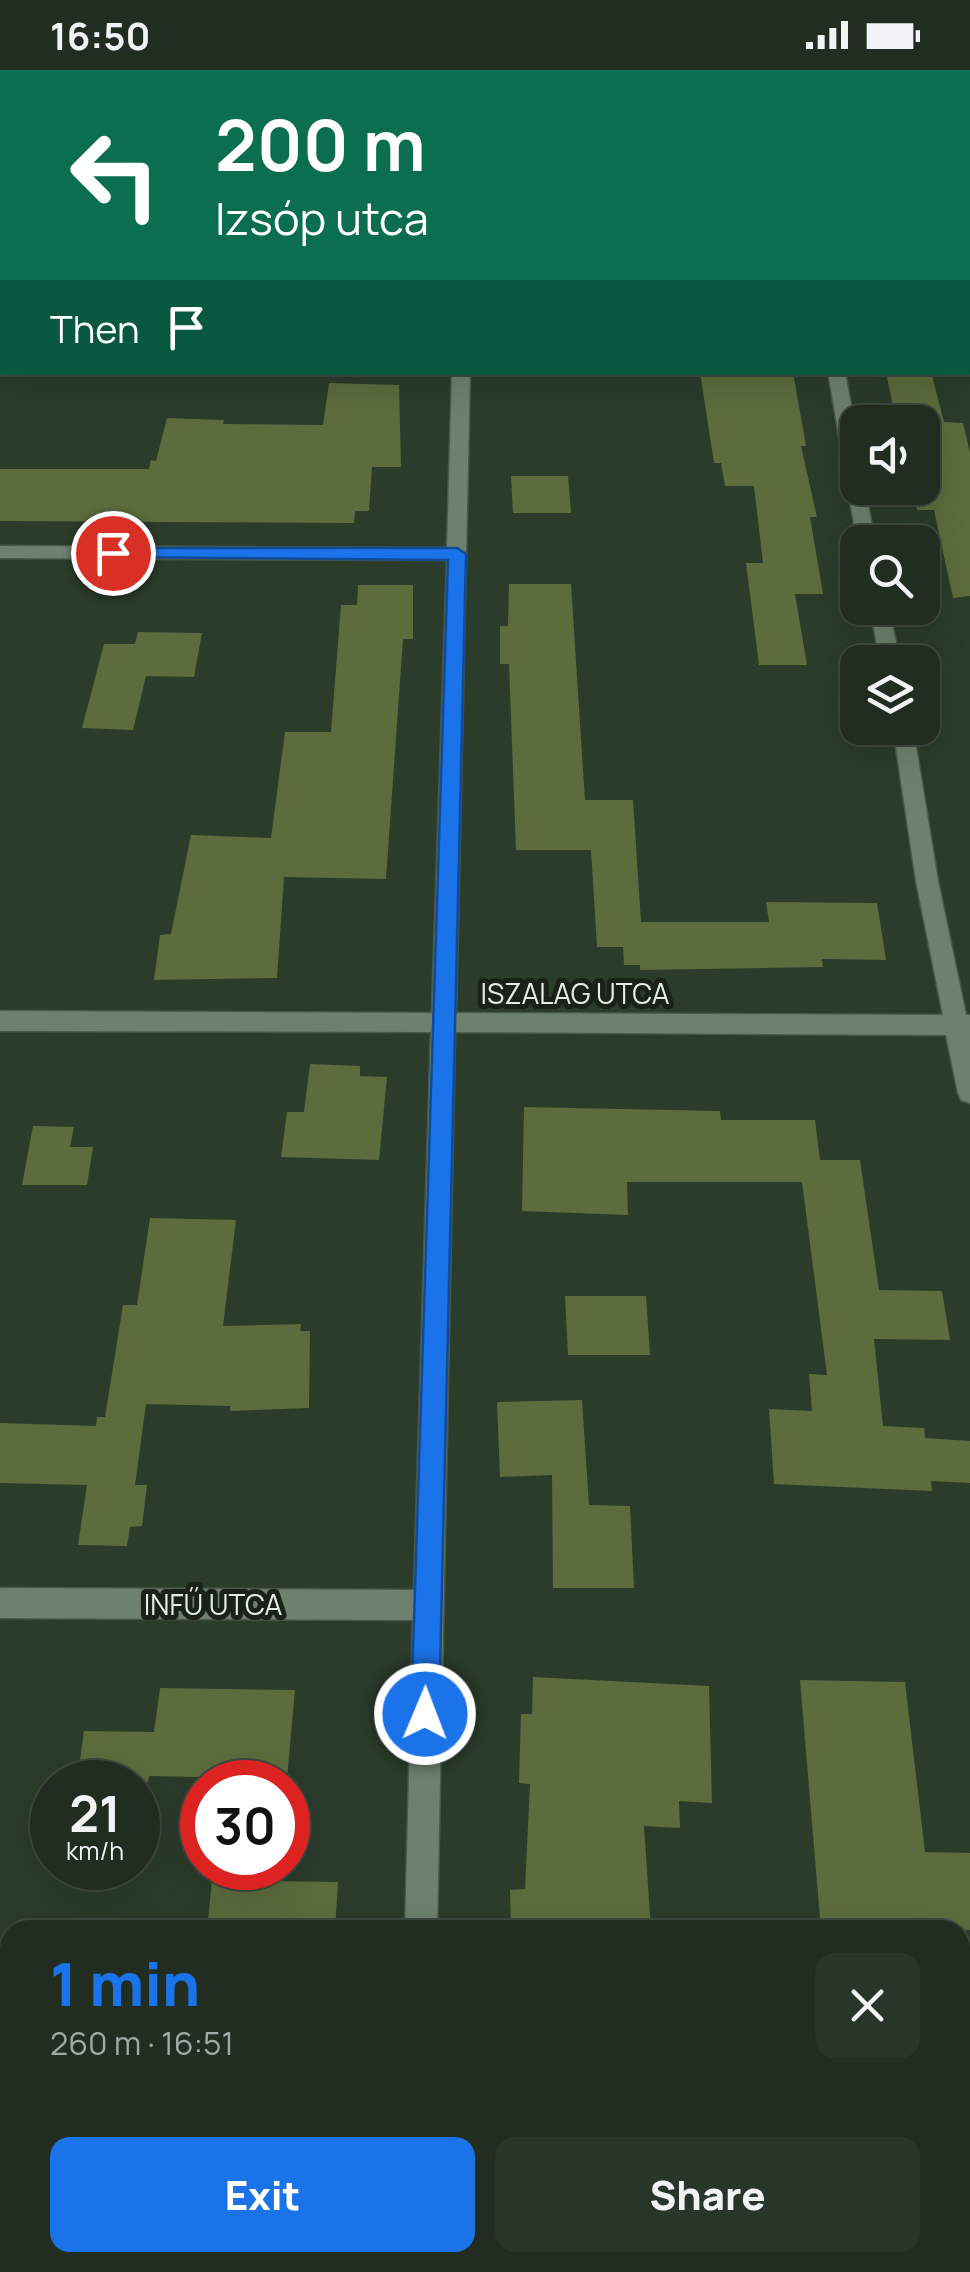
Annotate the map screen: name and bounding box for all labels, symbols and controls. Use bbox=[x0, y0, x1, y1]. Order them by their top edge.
text: 16:50 bbox=[50, 9, 151, 61]
text: 200 m bbox=[215, 96, 426, 192]
icon: left bbox=[50, 110, 180, 240]
text: Izsóp utca bbox=[215, 187, 429, 249]
icon: arrive bbox=[159, 300, 214, 355]
text: Then bbox=[50, 302, 139, 354]
map controls bbox=[840, 405, 940, 745]
button: sound bbox=[840, 405, 940, 505]
pin bbox=[71, 511, 156, 596]
button: search bbox=[840, 525, 940, 625]
icon: arrive bbox=[86, 526, 141, 581]
button: layers bbox=[840, 645, 940, 745]
street label: ISZALAG UTCA bbox=[480, 974, 670, 1012]
street label: INFŰ UTCA bbox=[144, 1585, 283, 1623]
position arrow bbox=[373, 1662, 477, 1766]
speed limit sign: 30 bbox=[180, 1760, 310, 1890]
text: 21 bbox=[69, 1779, 121, 1847]
text: km/h bbox=[66, 1833, 124, 1868]
text: 1 min bbox=[50, 1942, 200, 2024]
button: close bbox=[815, 1953, 920, 2058]
text: 260 m · 16:51 bbox=[50, 2021, 234, 2065]
button: Exit bbox=[50, 2137, 475, 2252]
button: Share bbox=[495, 2137, 920, 2252]

